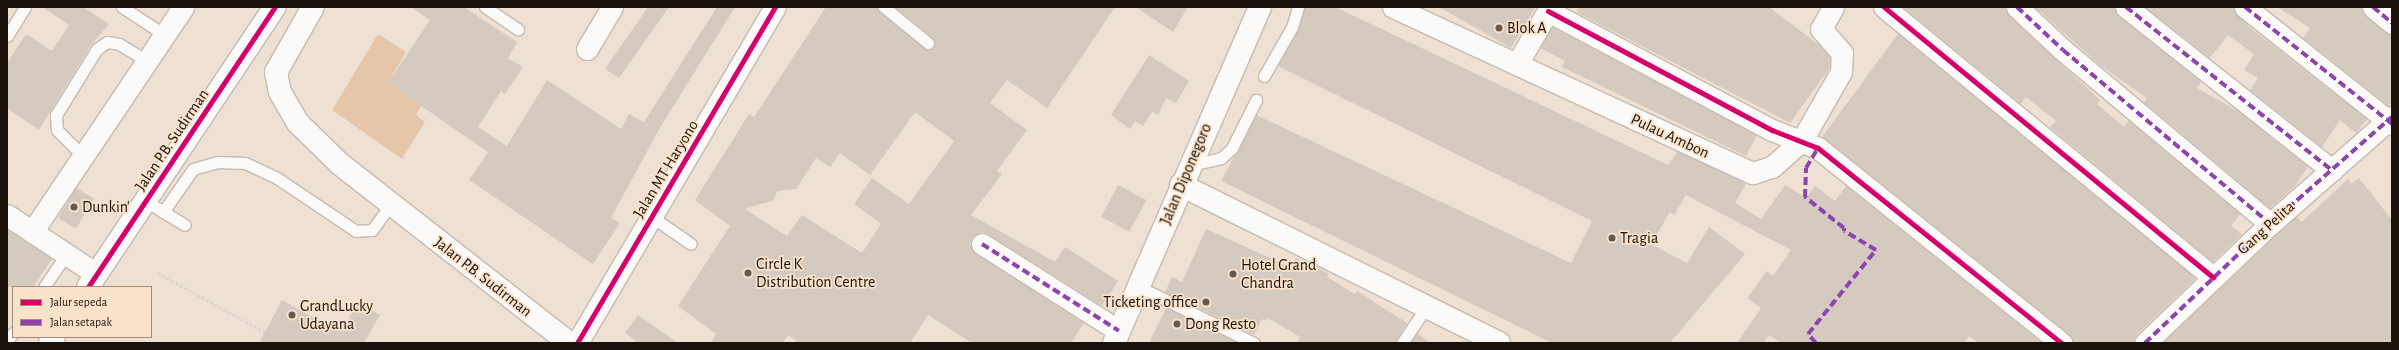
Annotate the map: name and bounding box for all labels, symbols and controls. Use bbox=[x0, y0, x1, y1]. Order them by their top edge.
place label: Blok A bbox=[1507, 18, 1547, 38]
marker: Blok A bbox=[1494, 23, 1504, 33]
street label: Jalan P.B. Sudirman bbox=[131, 85, 213, 195]
street label: Pulau Ambon bbox=[1628, 109, 1712, 163]
street label: Jalan MT Haryono bbox=[629, 117, 703, 221]
street label: Jalan Diponegoro bbox=[1156, 120, 1216, 228]
place label: Dunkin' bbox=[82, 197, 130, 217]
street label: Gang Pelita bbox=[2233, 197, 2299, 259]
marker: Dunkin' bbox=[69, 202, 79, 212]
place label: Tragia bbox=[1620, 228, 1658, 248]
street label: Jalan P.B. Sudirman bbox=[430, 233, 536, 321]
marker: Tragia bbox=[1607, 233, 1617, 243]
place label: Circle K Distribution Centre bbox=[756, 254, 875, 292]
place label: Hotel Grand Chandra bbox=[1241, 255, 1316, 293]
marker: Circle K Distribution Centre bbox=[743, 268, 753, 278]
marker: Hotel Grand Chandra bbox=[1228, 269, 1238, 279]
legend bbox=[12, 286, 152, 338]
place label: Ticketing office bbox=[1103, 292, 1198, 312]
text: Jalur sepeda bbox=[50, 296, 107, 308]
place label: GrandLucky Udayana bbox=[300, 296, 373, 334]
marker: Ticketing office bbox=[1201, 297, 1211, 307]
marker: GrandLucky Udayana bbox=[287, 310, 297, 320]
place label: Dong Resto bbox=[1185, 314, 1256, 334]
text: Jalan setapak bbox=[50, 316, 112, 328]
marker: Dong Resto bbox=[1172, 319, 1182, 329]

